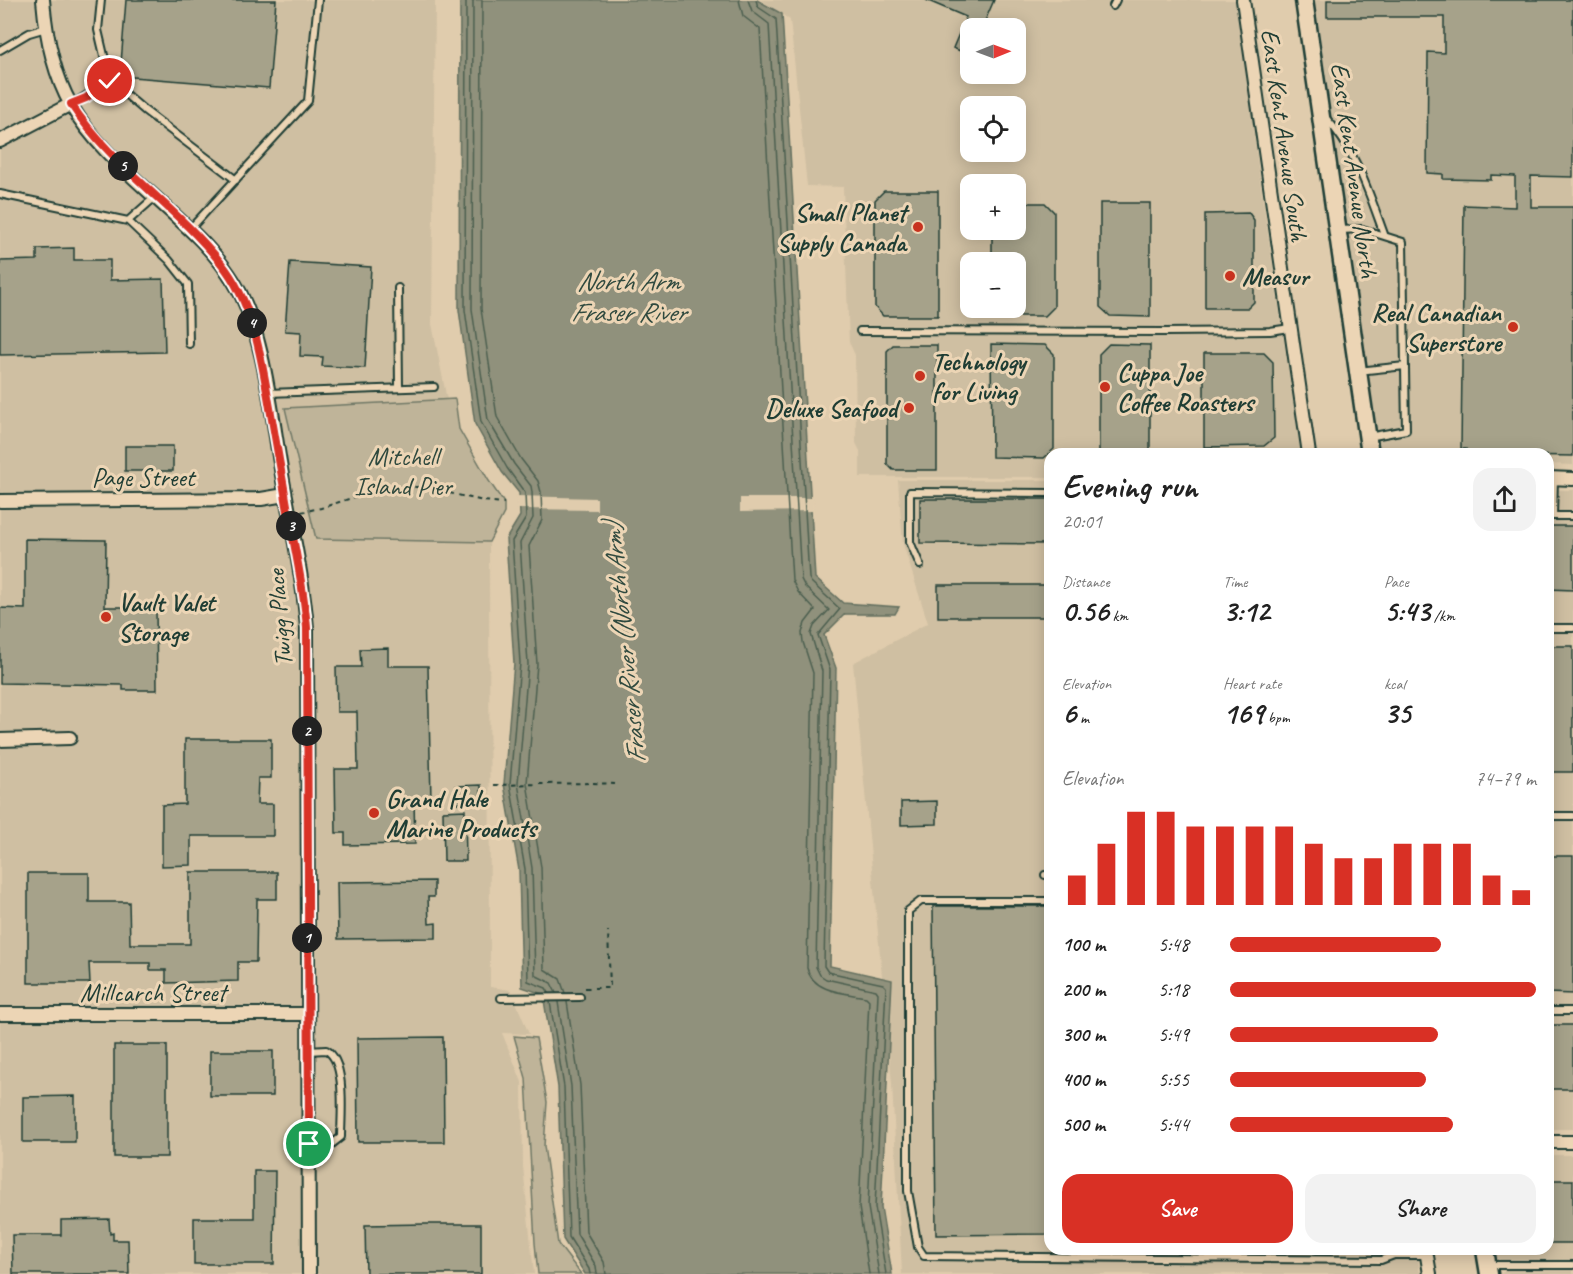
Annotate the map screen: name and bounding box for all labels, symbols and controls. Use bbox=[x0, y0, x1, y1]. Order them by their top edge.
north arrow bbox=[960, 18, 1026, 84]
map controls bbox=[960, 18, 1026, 318]
street label: East Kent Avenue South bbox=[1253, 27, 1316, 245]
pin bbox=[84, 55, 135, 106]
street label: East Kent Avenue North bbox=[1323, 60, 1386, 281]
icon: check bbox=[93, 64, 126, 97]
button: locate bbox=[960, 96, 1026, 162]
pin: 5 bbox=[108, 151, 138, 181]
text: 5 bbox=[120, 156, 126, 176]
button: + bbox=[960, 174, 1026, 240]
place label: Small Planet Supply Canada bbox=[777, 196, 910, 259]
marker: Small Planet Supply Canada bbox=[911, 220, 925, 234]
button: − bbox=[960, 252, 1026, 318]
place label: Measur bbox=[1242, 260, 1311, 293]
water label: North Arm Fraser River bbox=[571, 264, 690, 329]
marker: Measur bbox=[1223, 269, 1237, 283]
place label: Real Canadian Superstore bbox=[1371, 296, 1503, 359]
pin: 4 bbox=[237, 308, 267, 338]
text: 4 bbox=[248, 313, 256, 333]
marker: Real Canadian Superstore bbox=[1506, 320, 1520, 334]
place label: Technology for Living bbox=[932, 345, 1029, 408]
place label: Cuppa Joe Coffee Roasters bbox=[1117, 356, 1256, 419]
marker: Technology for Living bbox=[913, 369, 927, 383]
marker: Cuppa Joe Coffee Roasters bbox=[1098, 380, 1112, 394]
place label: Deluxe Seafood bbox=[766, 392, 902, 425]
marker: Deluxe Seafood bbox=[902, 401, 916, 415]
park label: Mitchell Island Pier bbox=[354, 440, 453, 503]
street label: Page Street bbox=[92, 461, 197, 494]
text: Evening run bbox=[1062, 465, 1197, 507]
button: share bbox=[1473, 468, 1536, 531]
text: 20:01 bbox=[1062, 509, 1102, 534]
pin: 3 bbox=[276, 511, 306, 541]
water label: Fraser River (North Arm) bbox=[594, 515, 654, 765]
text: 3 bbox=[287, 516, 295, 536]
street label: Twigg Place bbox=[259, 567, 300, 668]
text: Distance bbox=[1062, 572, 1110, 592]
text: Time bbox=[1223, 572, 1247, 592]
text: Pace bbox=[1384, 572, 1409, 592]
place label: Vault Valet Storage bbox=[118, 586, 217, 649]
text: 0.56 bbox=[1062, 592, 1109, 630]
text: 3:12 bbox=[1223, 592, 1269, 630]
text: 5:43 bbox=[1384, 592, 1430, 630]
text: km bbox=[1109, 606, 1128, 626]
text: /km bbox=[1430, 606, 1455, 626]
marker: Vault Valet Storage bbox=[99, 610, 113, 624]
text: Elevation bbox=[1062, 674, 1111, 694]
text: Heart rate bbox=[1223, 674, 1281, 694]
text: kcal bbox=[1384, 674, 1405, 694]
text: 6 bbox=[1062, 694, 1076, 732]
text: 169 bbox=[1223, 694, 1264, 732]
text: 35 bbox=[1384, 694, 1411, 732]
text: m bbox=[1076, 708, 1089, 728]
text: bpm bbox=[1264, 708, 1290, 728]
pin: 2 bbox=[292, 716, 322, 746]
text: 2 bbox=[303, 721, 311, 741]
text: Elevation bbox=[1062, 766, 1124, 791]
text: 74–79 m bbox=[1475, 766, 1536, 791]
place label: Grand Hale Marine Products bbox=[386, 782, 539, 845]
marker: Grand Hale Marine Products bbox=[367, 806, 381, 820]
pin: 1 bbox=[292, 923, 322, 953]
text: 1 bbox=[303, 928, 311, 948]
text: 100 m bbox=[1062, 932, 1105, 957]
text: 5:48 bbox=[1158, 932, 1189, 957]
street label: Millcarch Street bbox=[80, 976, 229, 1009]
text: 200 m bbox=[1062, 977, 1105, 1002]
text: 5:18 bbox=[1158, 977, 1189, 1002]
text: 300 m bbox=[1062, 1022, 1105, 1047]
text: 5:49 bbox=[1158, 1022, 1189, 1047]
text: 400 m bbox=[1062, 1067, 1105, 1092]
text: 5:55 bbox=[1158, 1067, 1189, 1092]
text: 500 m bbox=[1062, 1112, 1105, 1137]
text: 5:44 bbox=[1158, 1112, 1189, 1137]
pin bbox=[283, 1118, 334, 1169]
icon: arrive bbox=[292, 1127, 325, 1160]
button: Save bbox=[1062, 1174, 1293, 1243]
button: Share bbox=[1305, 1174, 1536, 1243]

